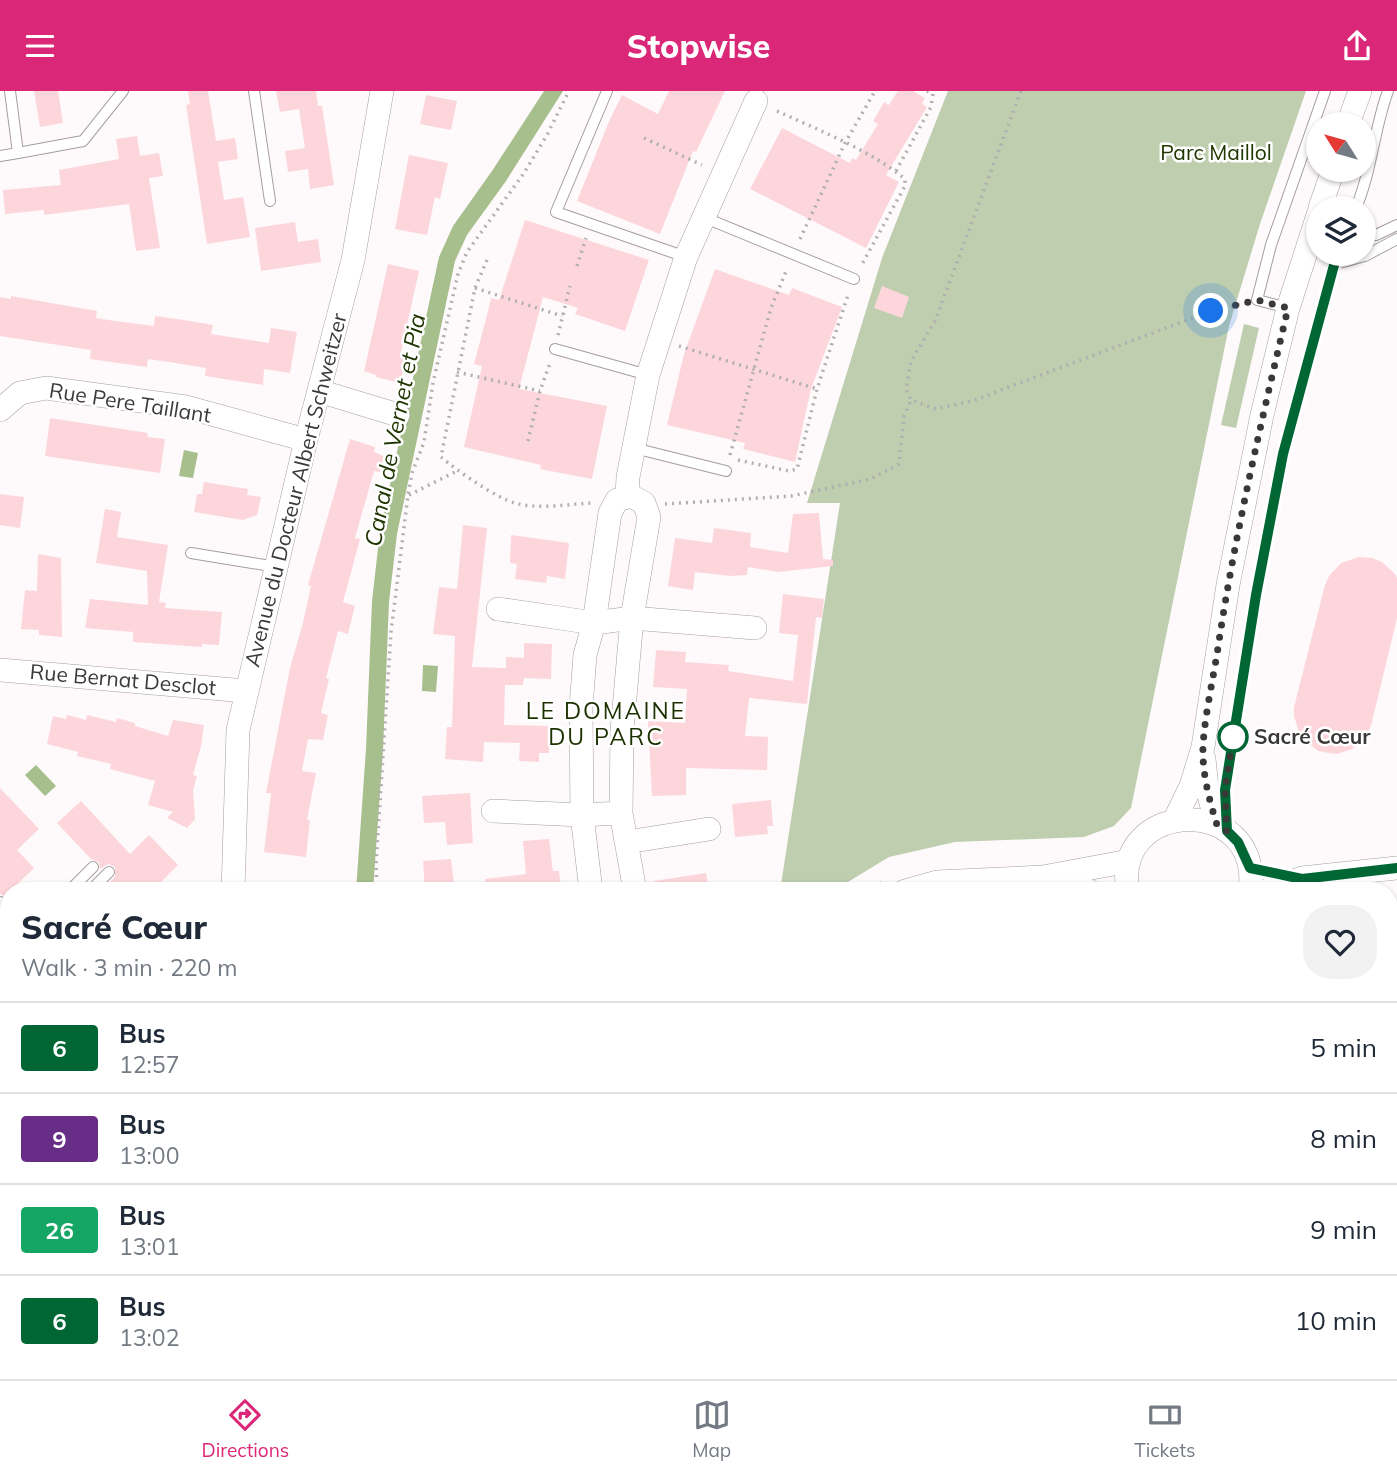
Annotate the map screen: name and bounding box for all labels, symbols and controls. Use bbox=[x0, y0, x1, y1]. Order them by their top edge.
text: Stopwise bbox=[627, 26, 770, 66]
icon: menu bbox=[21, 27, 59, 65]
icon: share bbox=[1338, 27, 1376, 65]
north arrow bbox=[1306, 112, 1376, 182]
map controls bbox=[1306, 112, 1376, 266]
park label: Parc Maillol bbox=[1160, 139, 1272, 165]
button: layers bbox=[1306, 196, 1376, 266]
your location bbox=[1193, 293, 1228, 328]
street label: Avenue du Docteur Albert Schweitzer bbox=[238, 310, 352, 669]
water label: Canal de Vernet et Pia bbox=[358, 311, 431, 549]
street label: Rue Pere Taillant bbox=[47, 376, 213, 428]
street label: Rue Bernat Desclot bbox=[29, 658, 217, 700]
district label: LE DOMAINE DU PARC bbox=[526, 696, 686, 751]
marker: Sacré Cœur bbox=[1218, 722, 1248, 752]
place label: Sacré Cœur bbox=[1254, 723, 1371, 749]
button: heart bbox=[1303, 905, 1377, 979]
text: Sacré Cœur bbox=[21, 906, 207, 947]
text: Walk · 3 min · 220 m bbox=[21, 953, 238, 982]
text: Bus bbox=[119, 1017, 165, 1050]
text: 5 min bbox=[1310, 1031, 1377, 1064]
text: 6 bbox=[52, 1033, 67, 1063]
text: 12:57 bbox=[119, 1050, 179, 1079]
text: Bus bbox=[119, 1108, 165, 1141]
text: 8 min bbox=[1310, 1122, 1377, 1155]
text: 9 bbox=[52, 1124, 67, 1154]
text: 13:00 bbox=[119, 1141, 179, 1170]
text: Bus bbox=[119, 1199, 165, 1232]
text: 9 min bbox=[1310, 1213, 1377, 1246]
text: 26 bbox=[45, 1215, 74, 1245]
text: 13:01 bbox=[119, 1232, 179, 1261]
text: Bus bbox=[119, 1290, 165, 1323]
text: 10 min bbox=[1295, 1304, 1377, 1337]
text: 6 bbox=[52, 1306, 67, 1336]
text: 13:02 bbox=[119, 1323, 179, 1352]
tab: Directions bbox=[201, 1396, 289, 1462]
tab: Map bbox=[692, 1396, 731, 1462]
tab: Tickets bbox=[1134, 1396, 1196, 1462]

